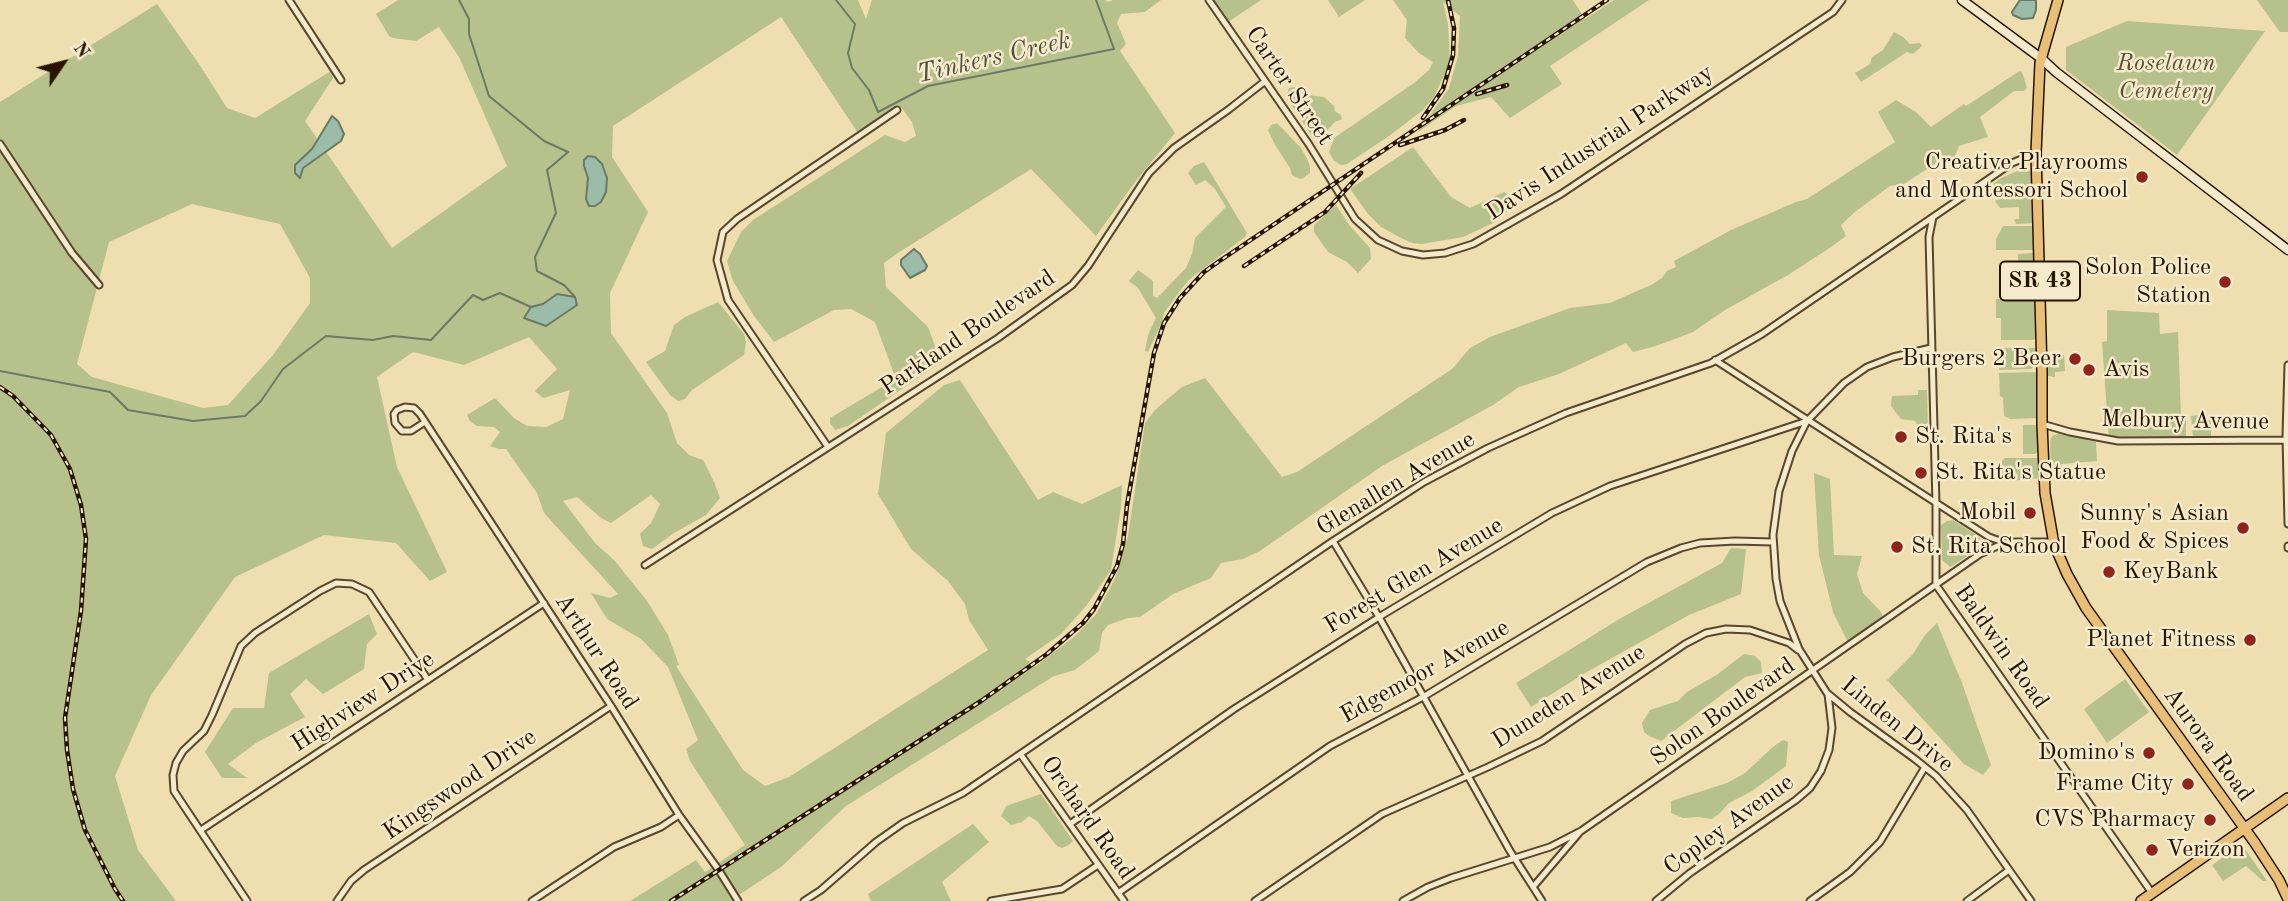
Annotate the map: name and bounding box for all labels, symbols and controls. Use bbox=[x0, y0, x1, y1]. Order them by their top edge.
street label: Carter Street bbox=[1239, 21, 1339, 151]
water label: Tinkers Creek bbox=[914, 25, 1074, 91]
north arrow bbox=[28, 28, 98, 98]
text: N bbox=[69, 39, 93, 62]
park label: Roselawn Cemetery bbox=[2116, 50, 2216, 106]
street label: Davis Industrial Parkway bbox=[1481, 59, 1719, 227]
place label: Creative Playrooms and Montessori School bbox=[1895, 149, 2128, 205]
marker: Creative Playrooms and Montessori School bbox=[2134, 169, 2150, 185]
place label: Solon Police Station bbox=[2085, 254, 2211, 310]
road number: SR 43 bbox=[2000, 262, 2080, 300]
street label: Parkland Boulevard bbox=[875, 264, 1061, 402]
marker: Solon Police Station bbox=[2217, 274, 2233, 290]
place label: Burgers 2 Beer bbox=[1902, 345, 2061, 373]
marker: Burgers 2 Beer bbox=[2067, 351, 2083, 367]
place label: Avis bbox=[2103, 356, 2149, 384]
marker: Avis bbox=[2081, 362, 2097, 378]
street label: Melbury Avenue bbox=[2101, 405, 2269, 437]
place label: St. Rita's bbox=[1915, 423, 2012, 451]
street label: Glenallen Avenue bbox=[1312, 425, 1480, 543]
marker: St. Rita's bbox=[1893, 429, 1909, 445]
place label: St. Rita's Statue bbox=[1935, 459, 2106, 487]
marker: St. Rita's Statue bbox=[1913, 465, 1929, 481]
place label: Mobil bbox=[1959, 499, 2016, 527]
place label: Sunny's Asian Food & Spices bbox=[2080, 500, 2229, 556]
marker: Mobil bbox=[2022, 505, 2038, 521]
street label: Forest Glen Avenue bbox=[1319, 511, 1509, 641]
marker: Sunny's Asian Food & Spices bbox=[2235, 520, 2251, 536]
place label: St. Rita School bbox=[1911, 533, 2067, 561]
marker: St. Rita School bbox=[1889, 539, 1905, 555]
place label: KeyBank bbox=[2123, 558, 2219, 586]
marker: KeyBank bbox=[2101, 564, 2117, 580]
street label: Baldwin Road bbox=[1947, 579, 2055, 715]
street label: Arthur Road bbox=[548, 589, 644, 715]
street label: Edgemoor Avenue bbox=[1335, 614, 1515, 730]
place label: Planet Fitness bbox=[2086, 626, 2236, 654]
marker: Planet Fitness bbox=[2242, 632, 2258, 648]
street label: Duneden Avenue bbox=[1487, 638, 1651, 756]
street label: Highview Drive bbox=[286, 645, 440, 759]
street label: Solon Boulevard bbox=[1645, 652, 1801, 772]
street label: Linden Drive bbox=[1835, 671, 1959, 779]
street label: Aurora Road bbox=[2157, 682, 2259, 808]
street label: Kingswood Drive bbox=[378, 723, 542, 847]
place label: Domino's bbox=[2038, 739, 2135, 767]
marker: Domino's bbox=[2141, 745, 2157, 761]
street label: Orchard Road bbox=[1034, 751, 1140, 885]
street label: Copley Avenue bbox=[1658, 768, 1800, 882]
place label: Frame City bbox=[2056, 770, 2174, 798]
marker: Frame City bbox=[2180, 776, 2196, 792]
place label: CVS Pharmacy bbox=[2035, 806, 2196, 834]
marker: CVS Pharmacy bbox=[2202, 812, 2218, 828]
place label: Verizon bbox=[2166, 836, 2245, 864]
marker: Verizon bbox=[2144, 842, 2160, 858]

